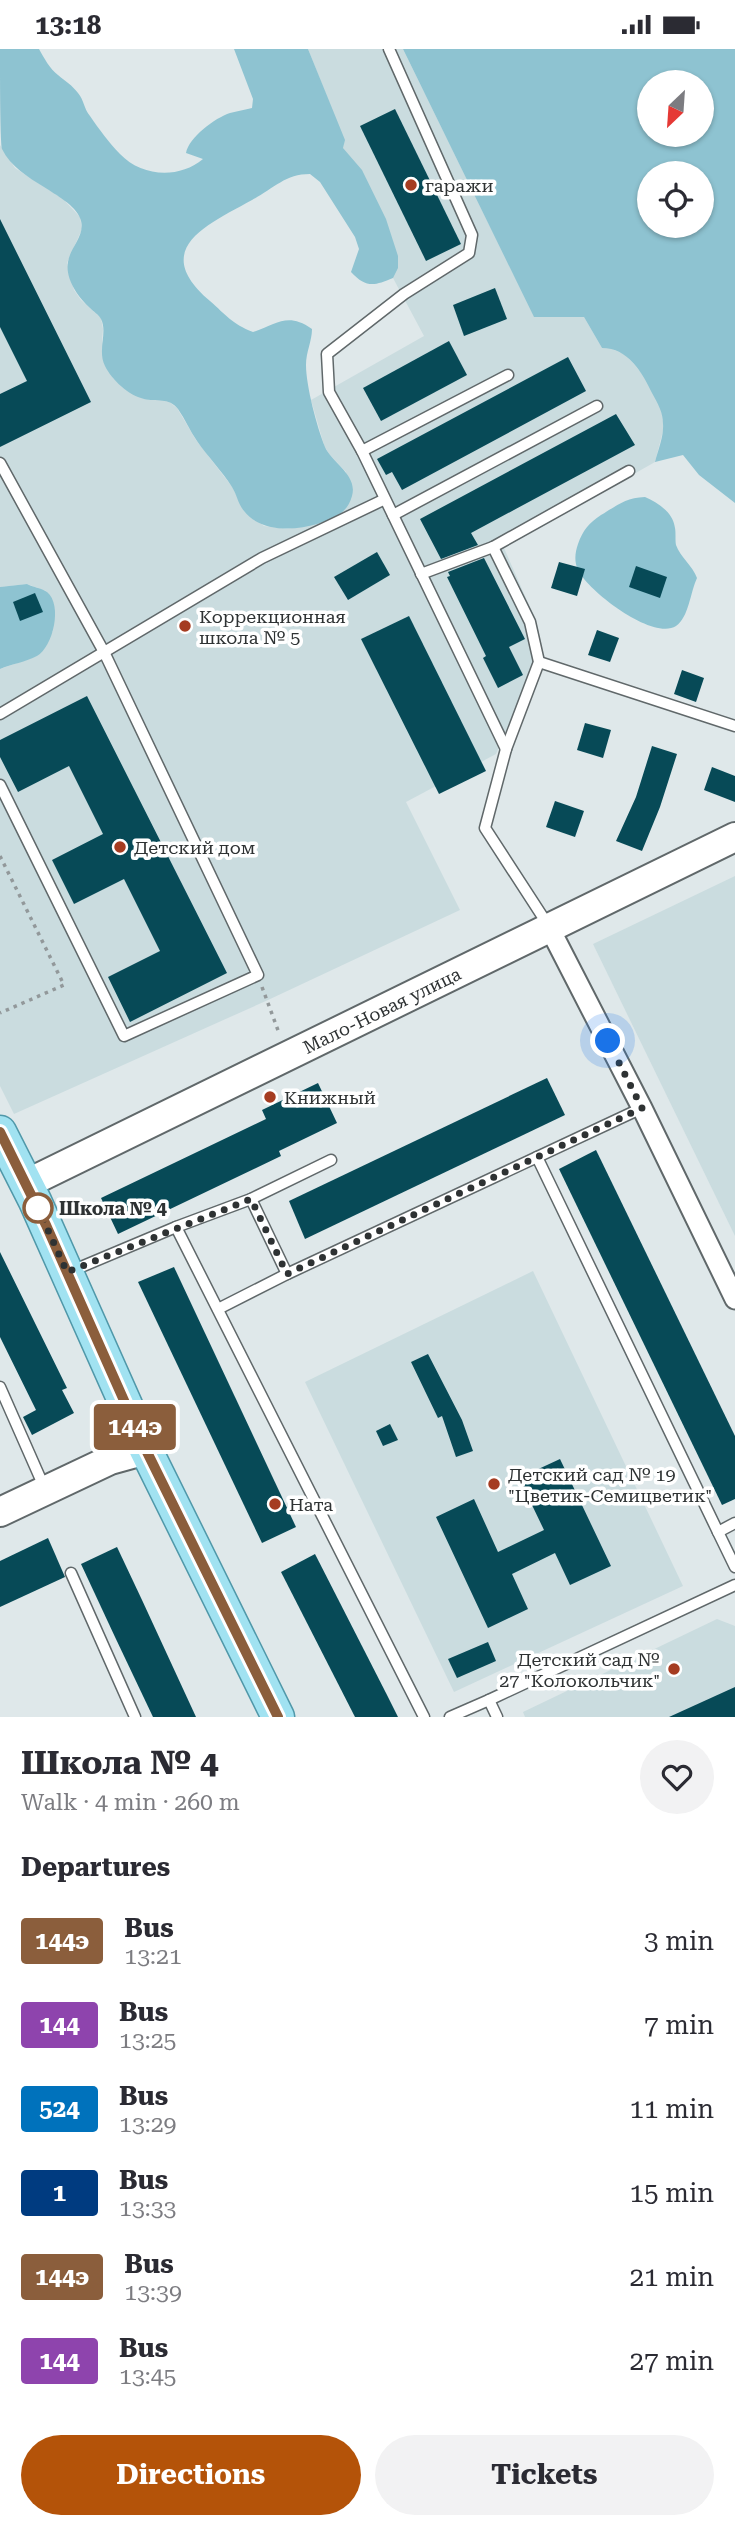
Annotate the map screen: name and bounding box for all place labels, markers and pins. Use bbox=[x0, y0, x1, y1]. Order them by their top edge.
place label: гаражи bbox=[425, 175, 494, 196]
marker: гаражи bbox=[403, 177, 419, 193]
place label: Коррекционная школа № 5 bbox=[199, 606, 346, 648]
marker: Коррекционная школа № 5 bbox=[177, 618, 193, 634]
place label: Детский дом bbox=[134, 837, 255, 858]
marker: Детский дом bbox=[112, 839, 128, 855]
place label: Книжный bbox=[284, 1087, 376, 1108]
marker: Книжный bbox=[262, 1089, 278, 1105]
marker: Школа № 4 bbox=[23, 1193, 53, 1223]
place label: Школа № 4 bbox=[59, 1198, 167, 1219]
place label: Детский сад № 19 "Цветик-Семицветик" bbox=[508, 1464, 712, 1506]
marker: Детский сад № 19 "Цветик-Семицветик" bbox=[486, 1476, 502, 1492]
place label: Ната bbox=[289, 1494, 333, 1515]
marker: Ната bbox=[267, 1496, 283, 1512]
place label: Детский сад № 27 "Колокольчик" bbox=[499, 1649, 660, 1691]
marker: Детский сад № 27 "Колокольчик" bbox=[666, 1661, 682, 1677]

